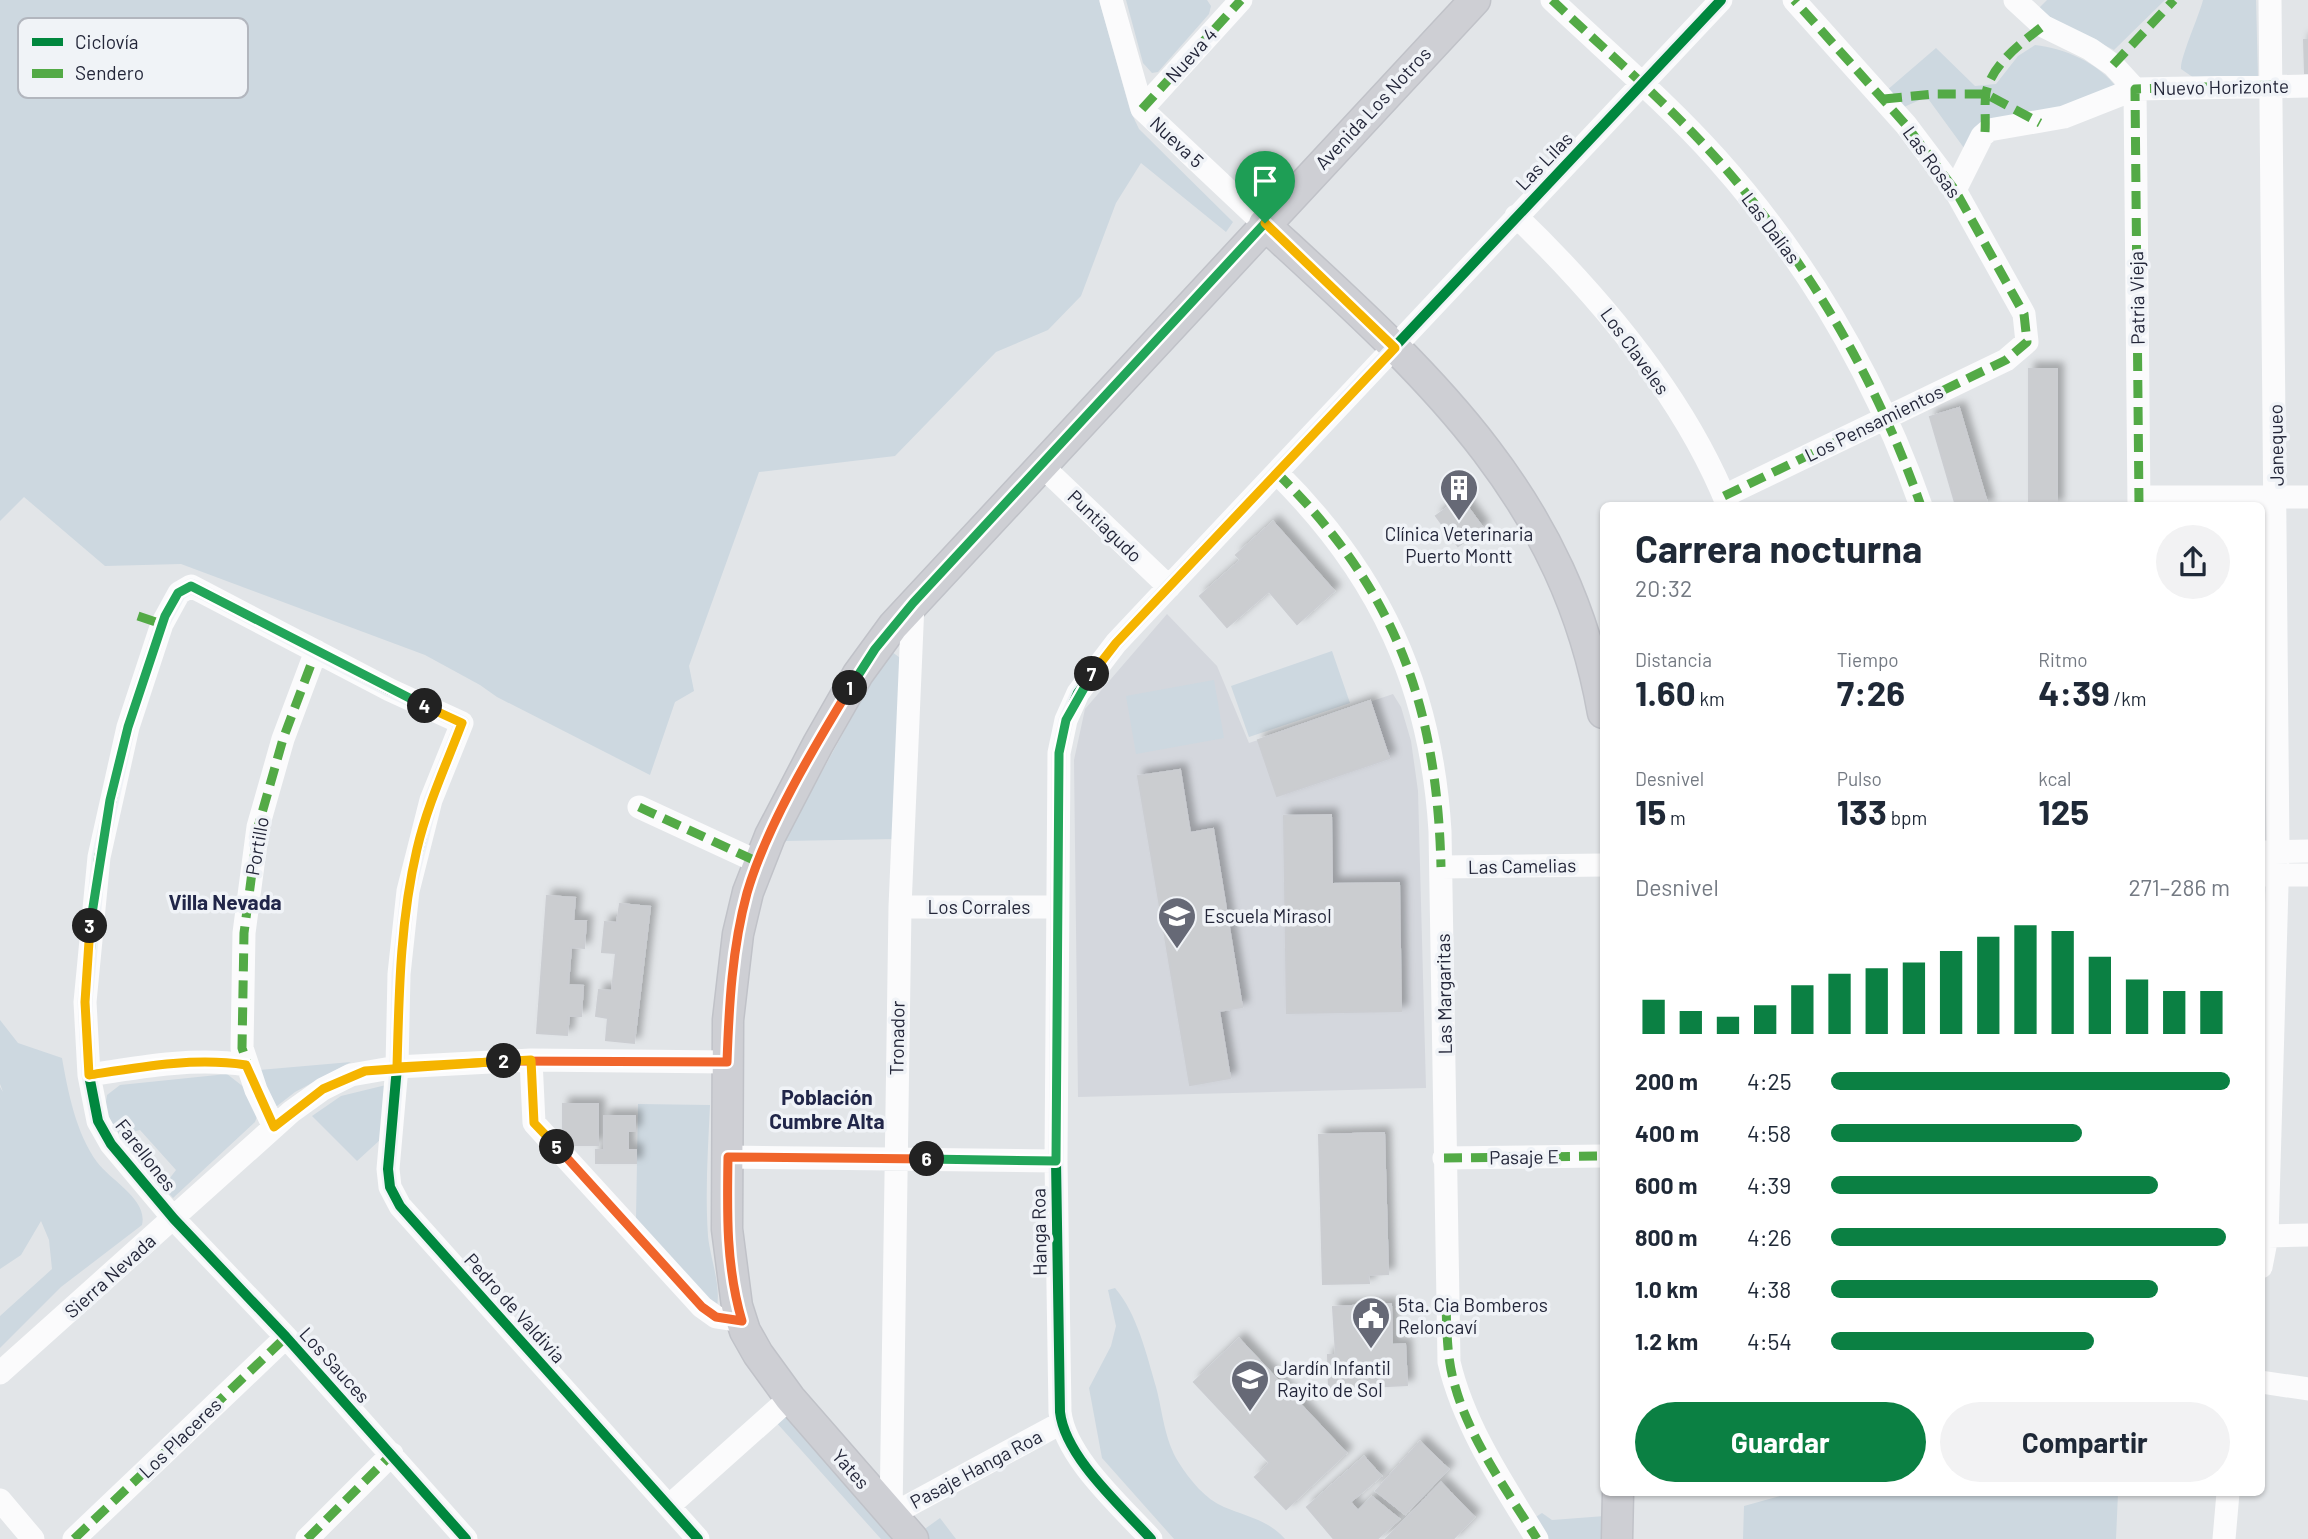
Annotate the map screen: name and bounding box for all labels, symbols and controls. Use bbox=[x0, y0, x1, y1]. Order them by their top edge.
legend bbox=[18, 18, 248, 98]
street label: Nueva 4 bbox=[1160, 23, 1221, 87]
text: Ciclovía bbox=[75, 30, 138, 53]
street label: Avenida Los Notros bbox=[1310, 42, 1435, 174]
text: Sendero bbox=[75, 61, 144, 84]
street label: Nuevo Horizonte bbox=[2153, 74, 2289, 99]
street label: Nueva 5 bbox=[1146, 111, 1209, 172]
street label: Las Rosas bbox=[1899, 121, 1966, 202]
street label: Las Lilas bbox=[1510, 127, 1577, 195]
pin bbox=[1235, 151, 1295, 223]
icon: arrive bbox=[1246, 162, 1284, 200]
street label: Las Dalias bbox=[1737, 188, 1806, 268]
street label: Patria Vieja bbox=[2124, 251, 2149, 345]
street label: Los Claveles bbox=[1596, 303, 1675, 399]
street label: Los Pensamientos bbox=[1801, 379, 1947, 466]
street label: Janequeo bbox=[2263, 404, 2288, 486]
building icon: Clínica Veterinaria Puerto Montt bbox=[1438, 467, 1480, 522]
street label: Puntiagudo bbox=[1063, 485, 1147, 567]
place label: Clínica Veterinaria Puerto Montt bbox=[1385, 522, 1533, 567]
text: Carrera nocturna bbox=[1635, 525, 1922, 571]
button: share bbox=[2156, 525, 2230, 599]
text: 20:32 bbox=[1635, 574, 1692, 602]
text: Distancia bbox=[1635, 648, 1712, 671]
text: Tiempo bbox=[1837, 648, 1899, 671]
text: Ritmo bbox=[2038, 648, 2088, 671]
pin: 7 bbox=[1074, 656, 1110, 692]
text: 7 bbox=[1087, 662, 1096, 685]
pin: 1 bbox=[832, 670, 868, 706]
text: 1.60 bbox=[1635, 671, 1696, 713]
text: 7:26 bbox=[1837, 671, 1905, 713]
text: 4:39 bbox=[2038, 671, 2110, 713]
text: 1 bbox=[846, 676, 853, 699]
text: km bbox=[1696, 687, 1725, 710]
text: /km bbox=[2110, 687, 2146, 710]
pin: 4 bbox=[408, 688, 442, 724]
text: 4 bbox=[419, 694, 430, 717]
text: Desnivel bbox=[1635, 767, 1704, 790]
text: Pulso bbox=[1837, 767, 1882, 790]
text: kcal bbox=[2038, 767, 2071, 790]
text: 15 bbox=[1635, 790, 1666, 832]
text: 133 bbox=[1837, 790, 1887, 832]
text: 125 bbox=[2038, 790, 2089, 832]
text: m bbox=[1666, 806, 1686, 829]
text: bpm bbox=[1887, 806, 1927, 829]
street label: Portillo bbox=[240, 815, 273, 877]
street label: Las Camelias bbox=[1468, 853, 1576, 878]
text: Desnivel bbox=[1635, 873, 1719, 901]
text: 271–286 m bbox=[2129, 873, 2230, 901]
district label: Villa Nevada bbox=[168, 889, 282, 914]
street label: Los Corrales bbox=[928, 895, 1030, 918]
school or university icon: Escuela Mirasol bbox=[1156, 895, 1198, 950]
place label: Escuela Mirasol bbox=[1204, 904, 1332, 927]
pin: 3 bbox=[72, 908, 108, 944]
text: 3 bbox=[84, 914, 95, 937]
street label: Las Margaritas bbox=[1431, 933, 1456, 1055]
street label: Tronador bbox=[884, 1000, 909, 1075]
pin: 2 bbox=[486, 1044, 522, 1078]
text: 2 bbox=[498, 1049, 509, 1072]
text: 200 m bbox=[1635, 1067, 1698, 1095]
text: 4:25 bbox=[1747, 1067, 1792, 1095]
district label: Población Cumbre Alta bbox=[769, 1084, 885, 1133]
street label: Farellones bbox=[111, 1114, 182, 1195]
text: 400 m bbox=[1635, 1119, 1699, 1147]
text: 4:58 bbox=[1747, 1119, 1791, 1147]
pin: 5 bbox=[540, 1130, 574, 1164]
text: 5 bbox=[551, 1135, 562, 1158]
pin: 6 bbox=[909, 1142, 944, 1176]
street label: Pasaje E bbox=[1489, 1144, 1559, 1169]
text: 6 bbox=[921, 1147, 932, 1170]
text: 600 m bbox=[1635, 1171, 1697, 1199]
text: 4:39 bbox=[1747, 1171, 1791, 1199]
street label: Hanga Roa bbox=[1026, 1188, 1051, 1276]
text: 800 m bbox=[1635, 1223, 1697, 1251]
text: 4:26 bbox=[1747, 1223, 1792, 1251]
street label: Sierra Nevada bbox=[59, 1229, 160, 1323]
street label: Pedro de Valdivia bbox=[460, 1248, 571, 1367]
text: 1.0 km bbox=[1635, 1275, 1698, 1303]
text: 4:38 bbox=[1747, 1275, 1791, 1303]
place label: 5ta. Cia Bomberos Reloncaví bbox=[1398, 1293, 1548, 1338]
public building icon: 5ta. Cia Bomberos Reloncaví bbox=[1350, 1295, 1392, 1350]
street label: Los Sauces bbox=[295, 1322, 375, 1407]
text: 1.2 km bbox=[1635, 1327, 1698, 1355]
text: 4:54 bbox=[1747, 1327, 1792, 1355]
place label: Jardín Infantil Rayito de Sol bbox=[1277, 1356, 1391, 1401]
school or university icon: Jardín Infantil Rayito de Sol bbox=[1229, 1358, 1271, 1413]
street label: Los Placeres bbox=[134, 1393, 226, 1482]
button: Guardar bbox=[1635, 1402, 1926, 1482]
button: Compartir bbox=[1940, 1402, 2230, 1482]
street label: Pasaje Hanga Roa bbox=[906, 1424, 1046, 1513]
street label: Yates bbox=[828, 1444, 875, 1493]

